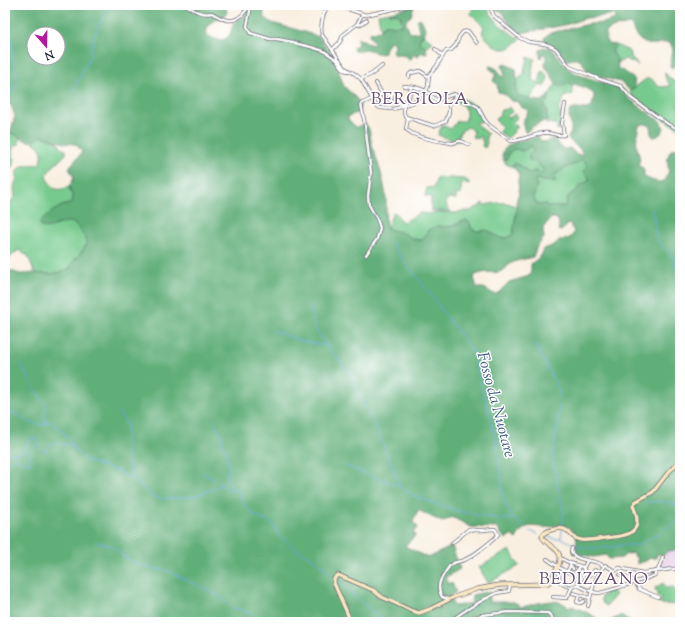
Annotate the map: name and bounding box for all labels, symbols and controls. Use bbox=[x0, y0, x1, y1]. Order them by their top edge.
north arrow bbox=[26, 26, 66, 66]
text: N bbox=[42, 45, 57, 64]
district label: BERGIOLA bbox=[371, 88, 469, 112]
water label: Fosso da Nuotare bbox=[470, 350, 520, 460]
district label: BEDIZZANO bbox=[539, 568, 649, 592]

